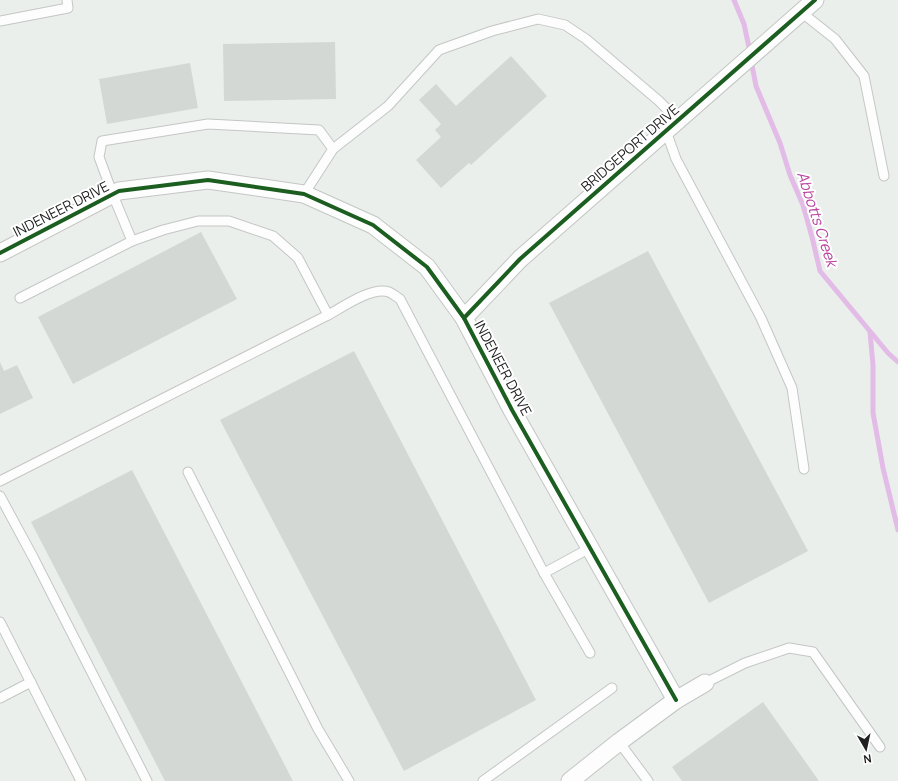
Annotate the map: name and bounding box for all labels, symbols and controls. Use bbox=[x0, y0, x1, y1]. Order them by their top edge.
street label: BRIDGEPORT DRIVE bbox=[577, 100, 683, 195]
water label: Abbotts Creek bbox=[792, 168, 844, 272]
street label: INDENEER DRIVE bbox=[10, 176, 112, 241]
street label: INDENEER DRIVE bbox=[470, 317, 537, 419]
north arrow bbox=[846, 729, 886, 769]
text: N bbox=[862, 751, 873, 767]

